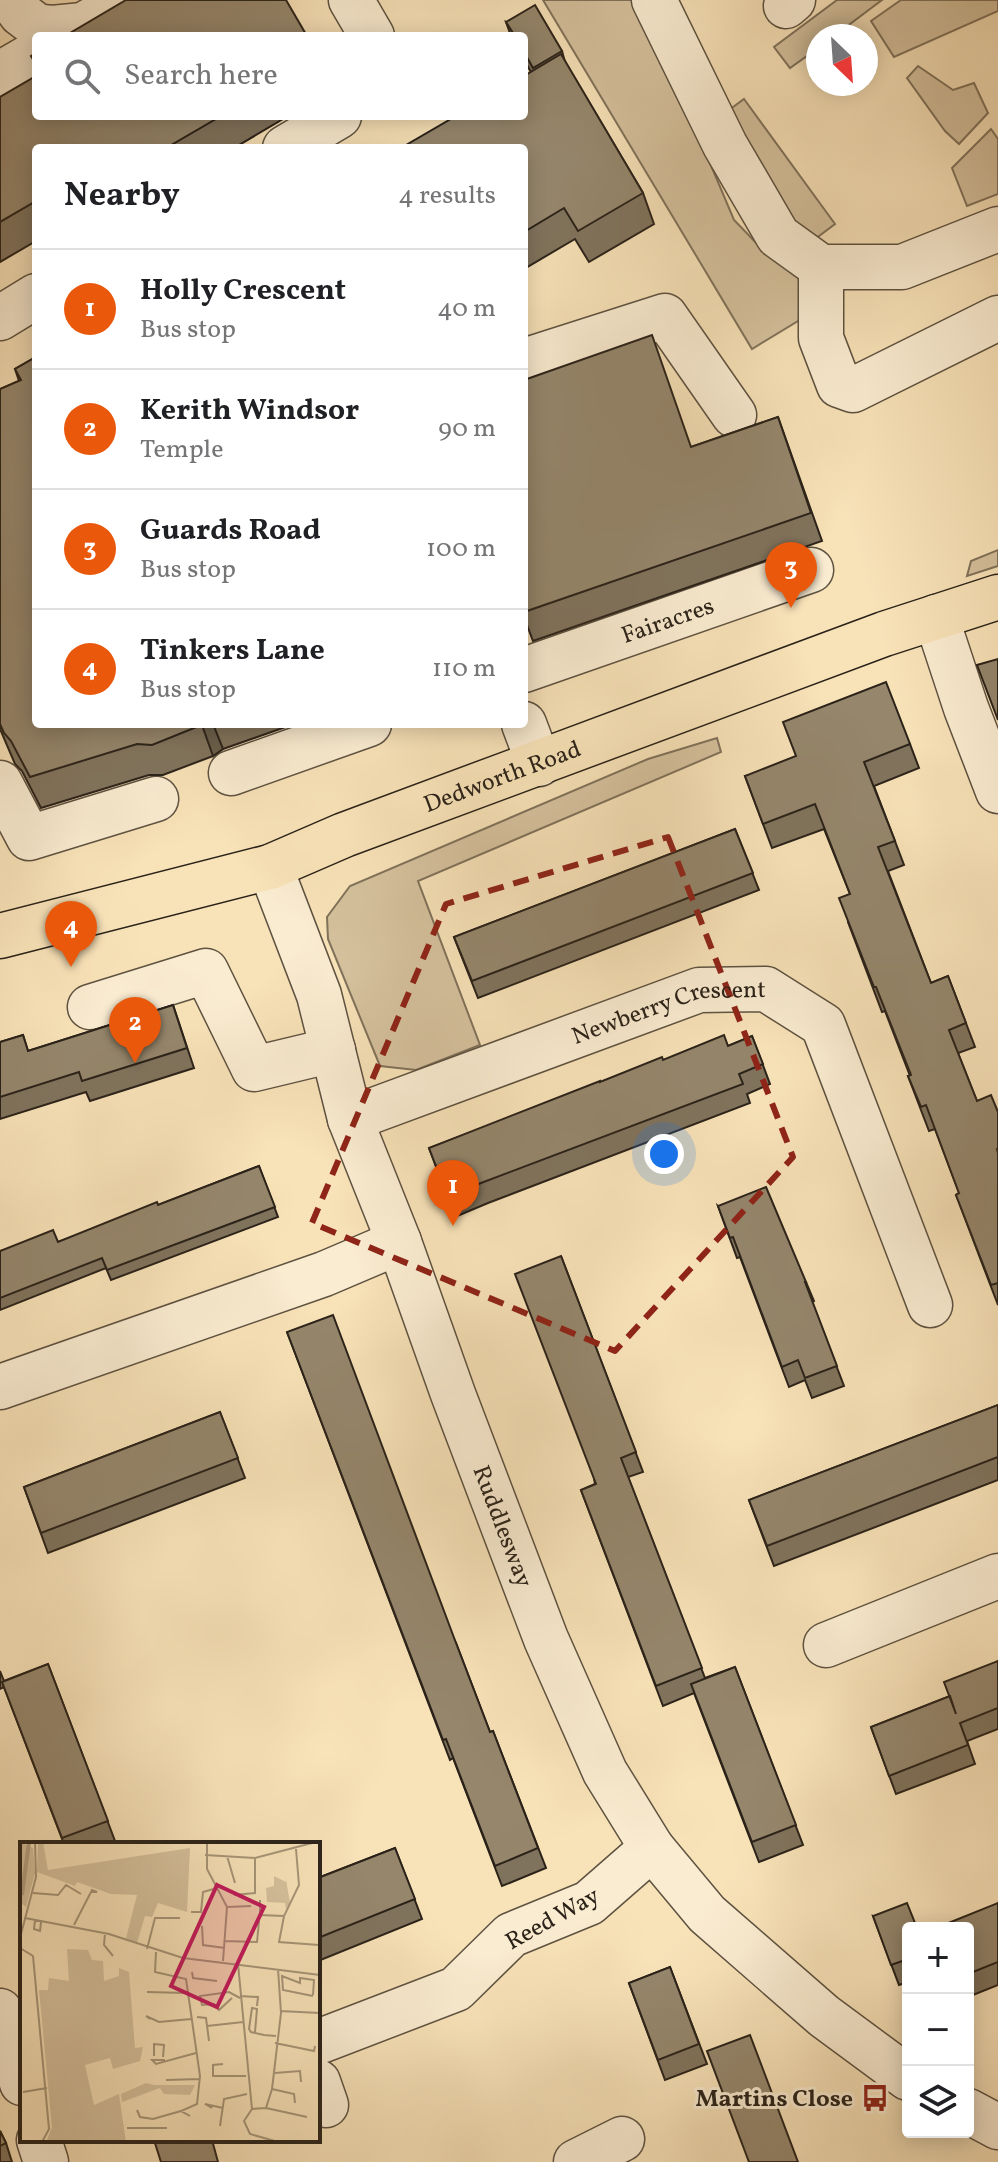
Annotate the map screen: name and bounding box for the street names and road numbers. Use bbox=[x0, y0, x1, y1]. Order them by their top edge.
street label: Fairacres bbox=[617, 590, 719, 654]
street label: Dedworth Road bbox=[419, 733, 586, 823]
street label: Newberry Crescent bbox=[567, 974, 766, 1055]
street label: Ruddlesway bbox=[463, 1461, 540, 1593]
street label: Reed Way bbox=[500, 1880, 606, 1960]

